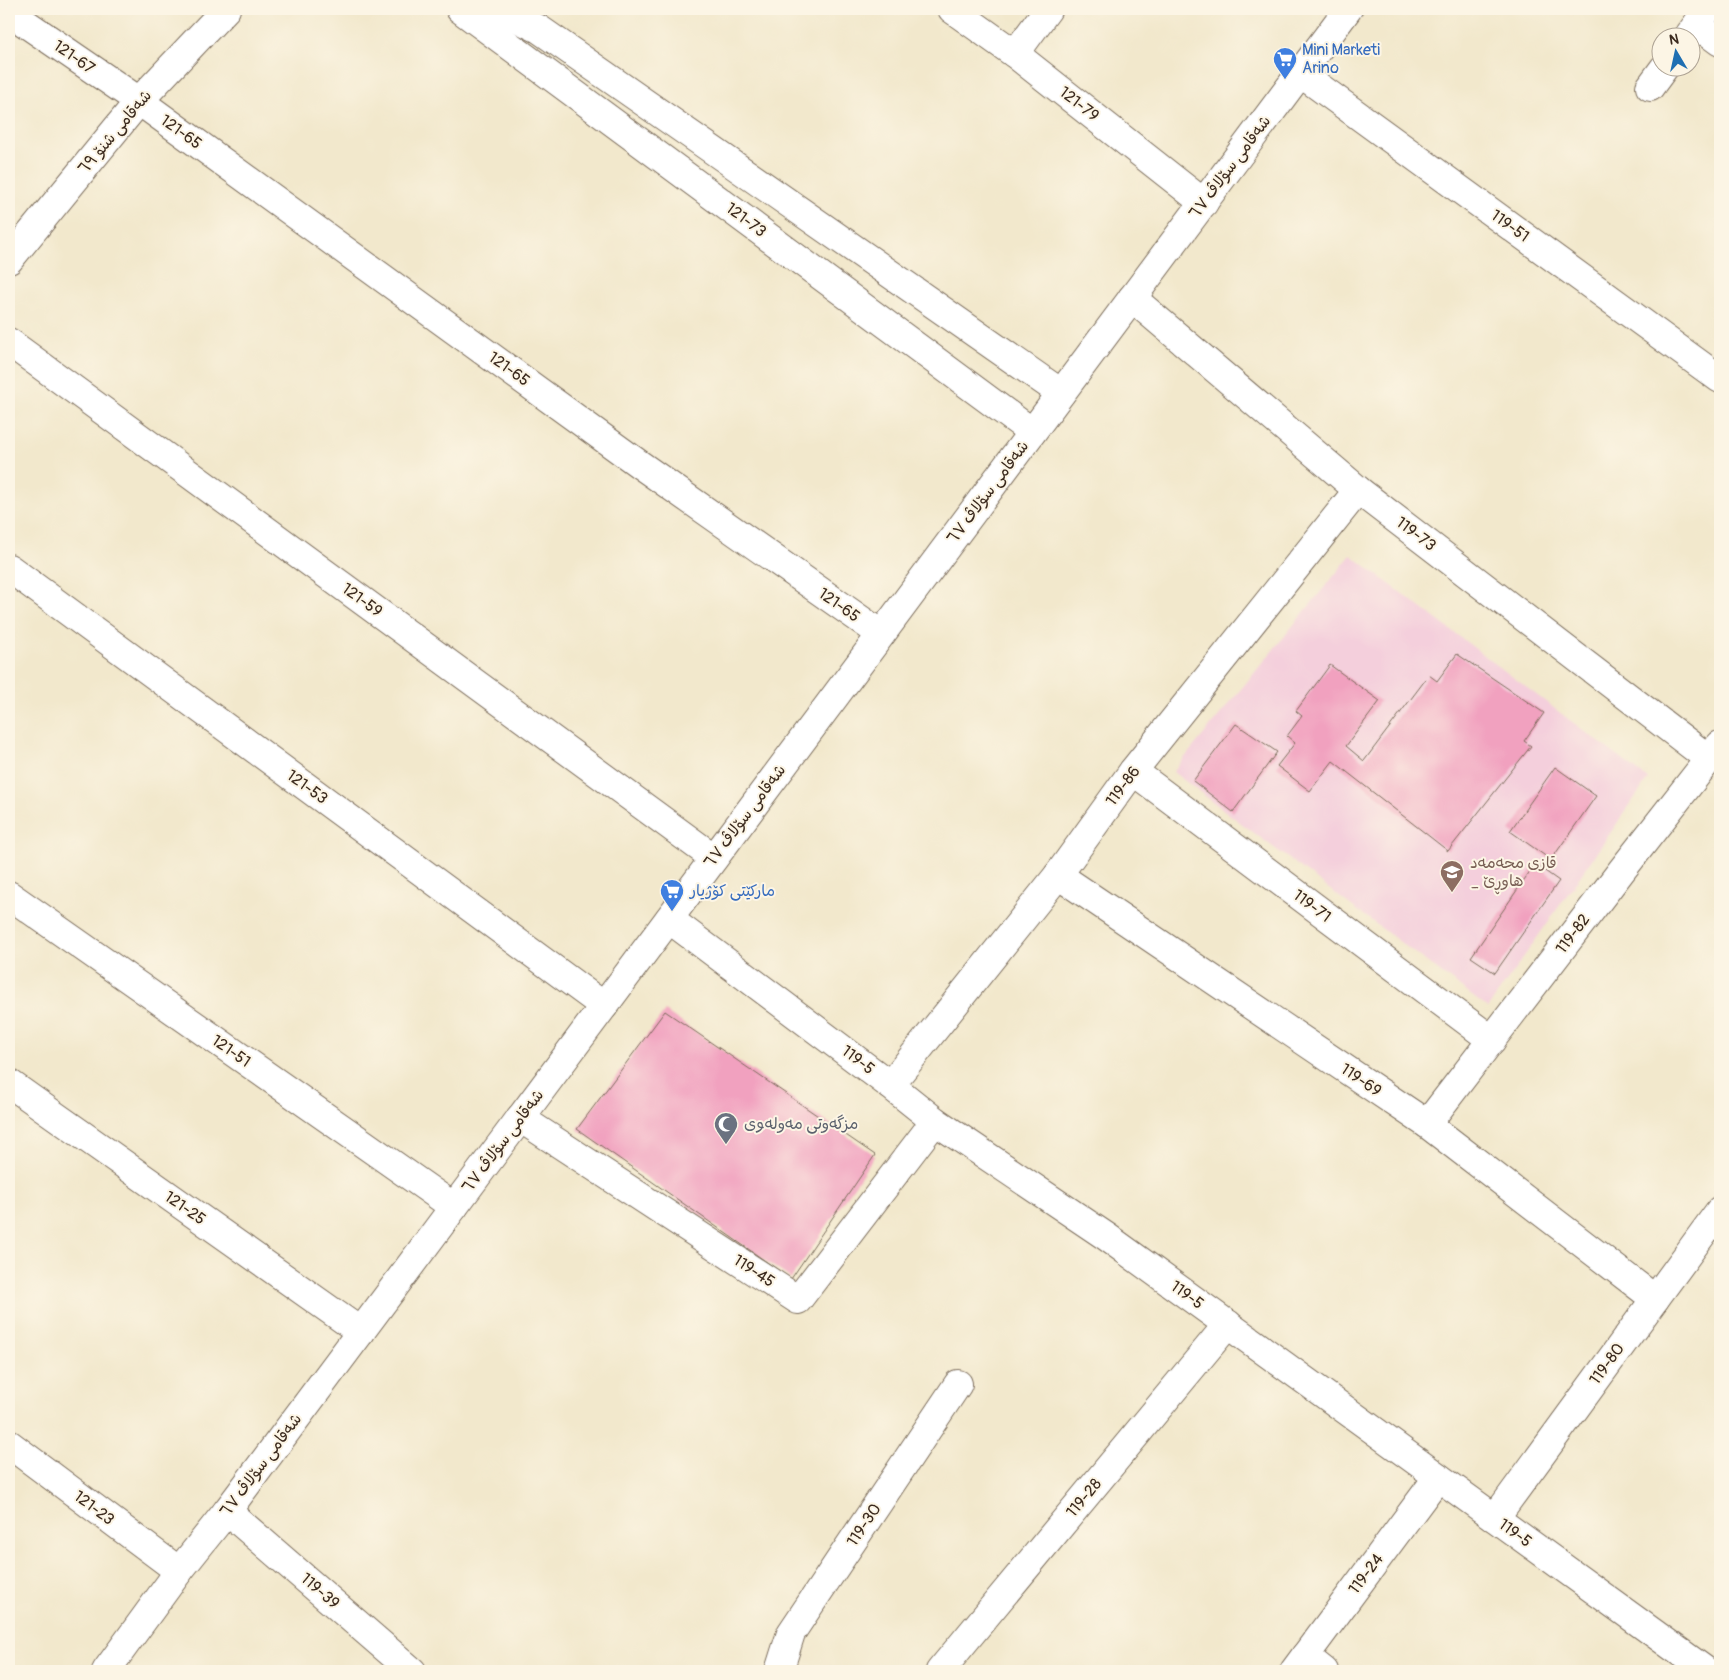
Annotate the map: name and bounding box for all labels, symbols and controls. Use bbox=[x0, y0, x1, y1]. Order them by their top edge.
north arrow bbox=[1652, 28, 1702, 78]
text: N bbox=[1668, 31, 1680, 49]
street label: 121-67 bbox=[49, 36, 99, 79]
place label: Mini Marketi Arino bbox=[1302, 40, 1380, 78]
supermarket icon: Mini Marketi Arino bbox=[1272, 46, 1298, 80]
street label: 121-79 bbox=[1055, 82, 1103, 126]
street label: شەقامی شنۆ ٦٩ bbox=[74, 86, 156, 178]
street label: 121-65 bbox=[156, 110, 206, 154]
street label: شەقامی سۆلاڤ ٦٧ bbox=[1185, 112, 1275, 222]
street label: 121-73 bbox=[722, 198, 770, 242]
street label: 119-51 bbox=[1487, 205, 1533, 247]
street label: 121-65 bbox=[484, 347, 534, 391]
street label: شەقامی سۆلاڤ ٦٧ bbox=[943, 437, 1033, 547]
street label: 119-73 bbox=[1392, 512, 1440, 556]
street label: 121-59 bbox=[338, 579, 386, 621]
street label: 121-65 bbox=[814, 584, 864, 626]
street label: شەقامی سۆلاڤ ٦٧ bbox=[700, 761, 790, 871]
street label: 119-86 bbox=[1101, 762, 1145, 810]
street label: 121-53 bbox=[283, 765, 331, 809]
place label: قازی محەمەد _ هاوڕێ bbox=[1470, 853, 1557, 895]
school or university icon: قازی محەمەد _ هاوڕێ bbox=[1439, 859, 1465, 893]
supermarket icon: مارکێتی کۆژیار bbox=[659, 878, 685, 912]
place label: مارکێتی کۆژیار bbox=[688, 881, 775, 901]
street label: 119-71 bbox=[1289, 885, 1335, 927]
street label: 119-82 bbox=[1552, 910, 1594, 958]
street label: 121-51 bbox=[208, 1030, 254, 1072]
street label: 119-5 bbox=[838, 1041, 878, 1079]
street label: 119-69 bbox=[1337, 1059, 1385, 1101]
street label: شەقامی سۆلاڤ ٦٧ bbox=[458, 1086, 548, 1196]
mosque icon: مزگەوتی مەولەوی bbox=[713, 1111, 739, 1145]
place label: مزگەوتی مەولەوی bbox=[744, 1114, 858, 1134]
street label: 121-25 bbox=[160, 1187, 210, 1229]
street label: 119-45 bbox=[729, 1250, 779, 1292]
street label: 119-5 bbox=[1166, 1276, 1208, 1314]
street label: 119-80 bbox=[1585, 1339, 1629, 1389]
street label: شەقامی سۆلاڤ ٦٧ bbox=[216, 1410, 306, 1520]
street label: 119-28 bbox=[1062, 1474, 1106, 1522]
street label: 121-23 bbox=[70, 1486, 118, 1530]
street label: 119-30 bbox=[842, 1500, 886, 1550]
street label: 119-5 bbox=[1494, 1514, 1536, 1552]
street label: 119-24 bbox=[1344, 1550, 1388, 1598]
street label: 119-39 bbox=[297, 1569, 343, 1613]

